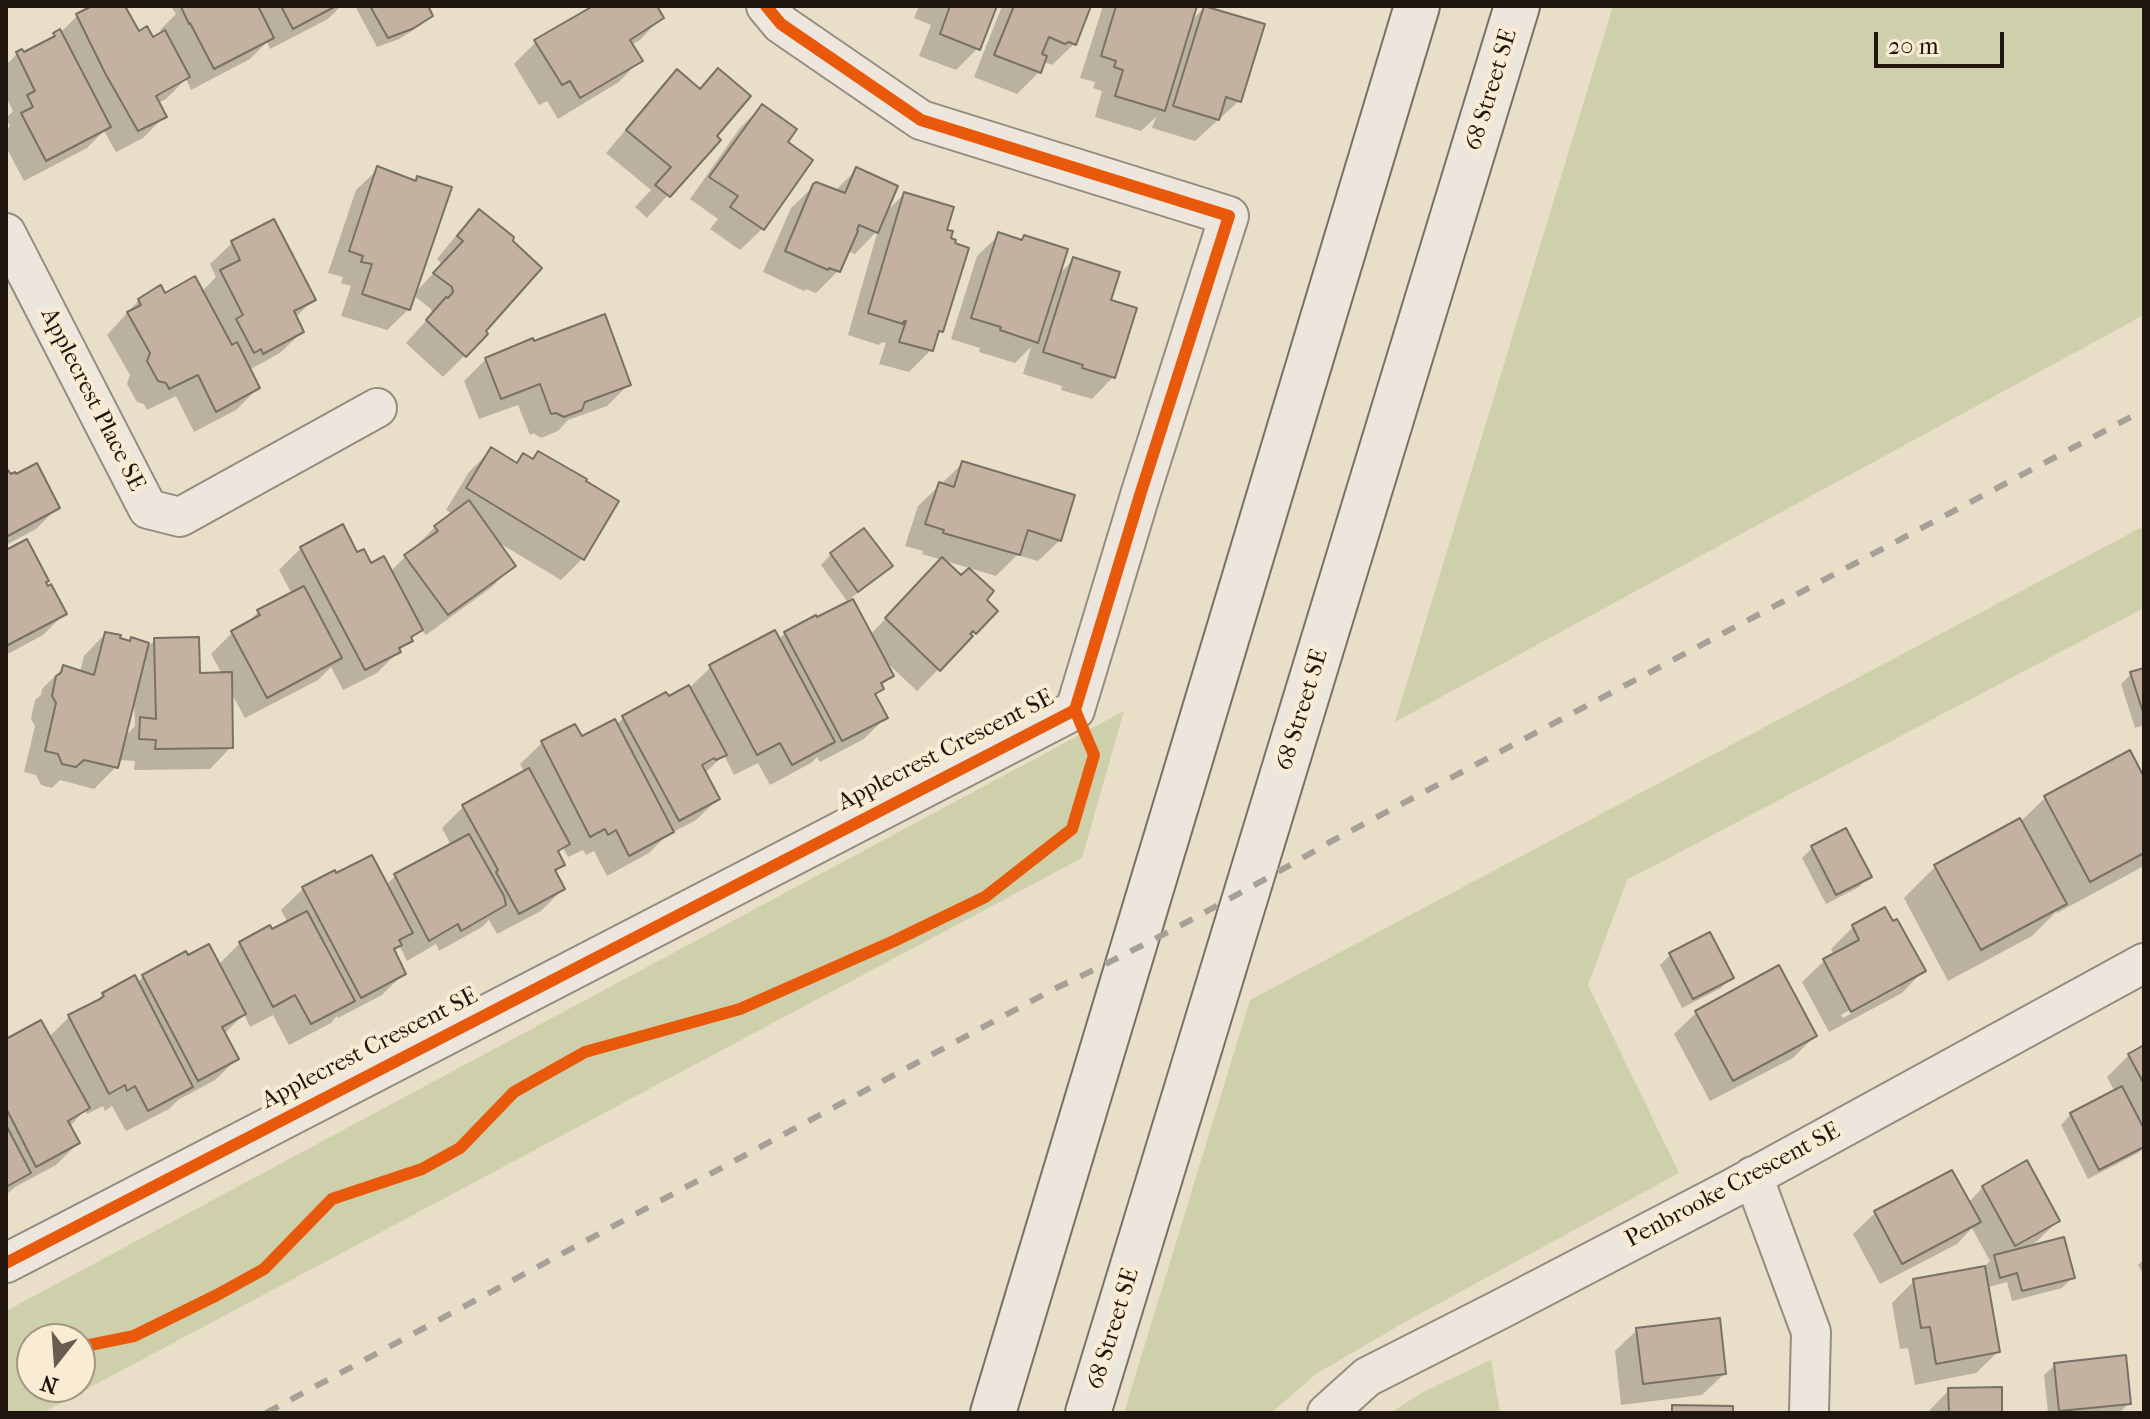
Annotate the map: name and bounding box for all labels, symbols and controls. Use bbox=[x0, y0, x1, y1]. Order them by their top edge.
scale bar bbox=[1878, 16, 2008, 66]
street label: 68 Street SE bbox=[1460, 26, 1524, 154]
text: 20 m bbox=[1888, 32, 1939, 60]
street label: Applecrest Place SE bbox=[33, 304, 151, 496]
street label: 68 Street SE bbox=[1271, 646, 1335, 774]
street label: Applecrest Crescent SE bbox=[833, 684, 1059, 818]
street label: Applecrest Crescent SE bbox=[257, 982, 483, 1116]
street label: Penbrooke Crescent SE bbox=[1621, 1117, 1845, 1255]
street label: 68 Street SE bbox=[1082, 1265, 1146, 1393]
north arrow bbox=[16, 1323, 96, 1403]
text: N bbox=[38, 1369, 61, 1399]

